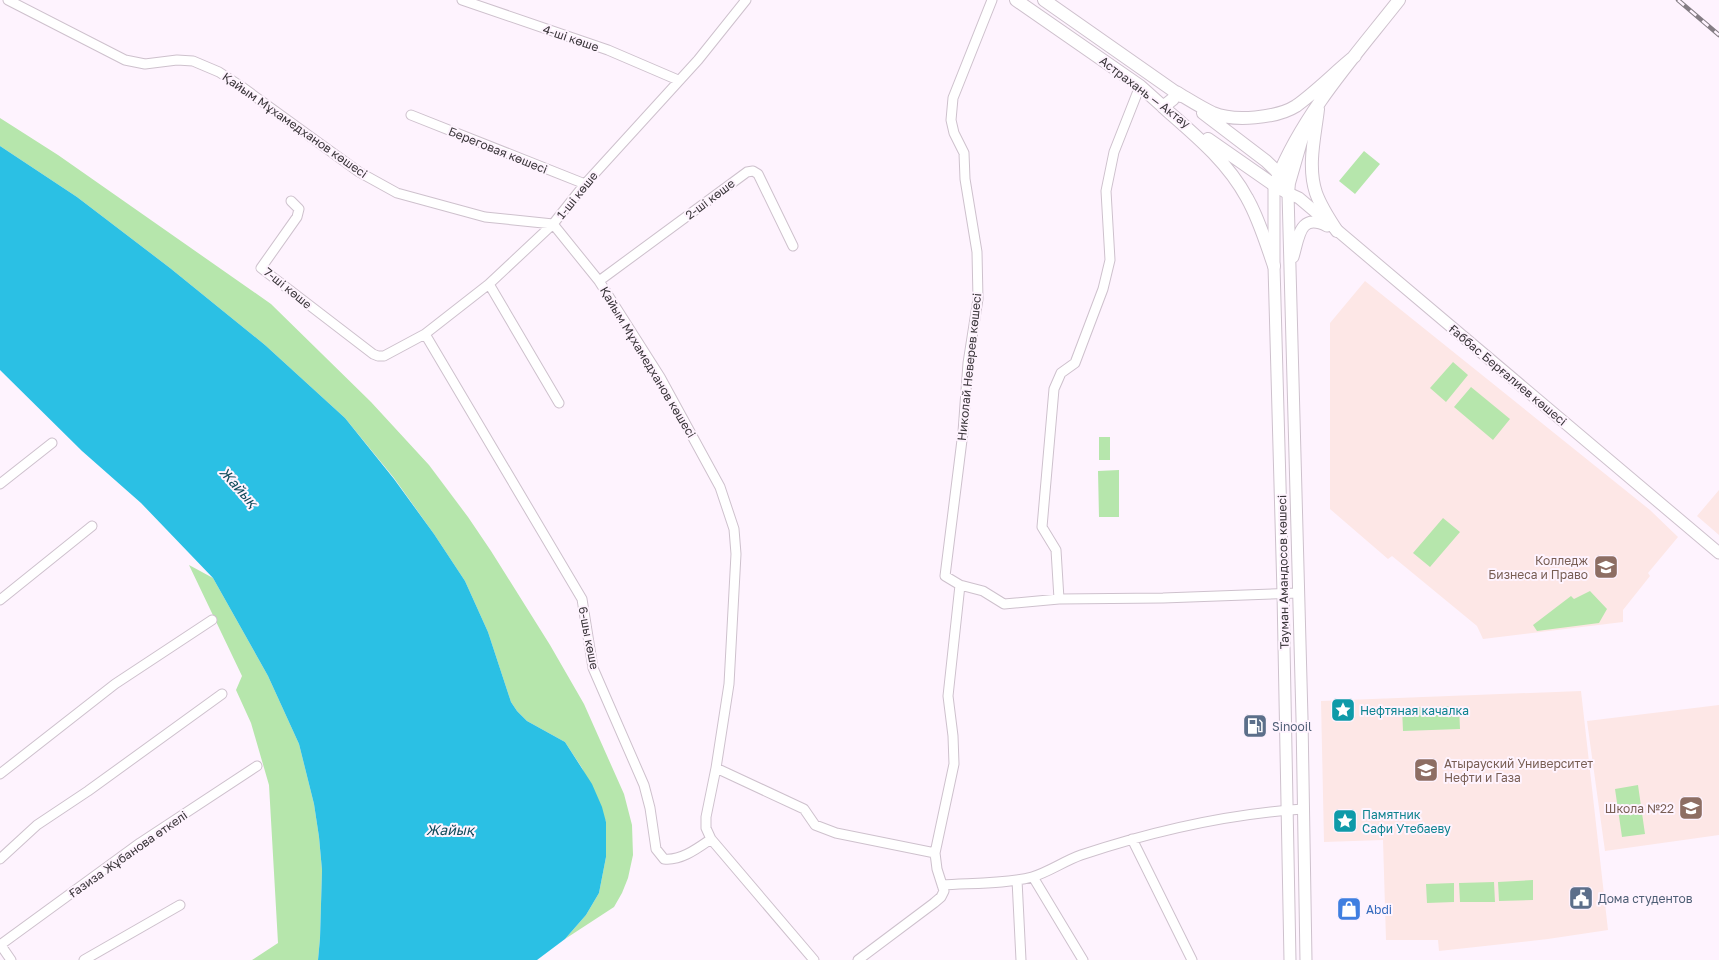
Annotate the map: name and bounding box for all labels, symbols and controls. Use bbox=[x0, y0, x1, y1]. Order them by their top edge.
street label: 4-шi көше bbox=[541, 21, 601, 55]
street label: Астрахань — Актау bbox=[1097, 53, 1194, 131]
street label: Қайым Мұхамедханов көшесi bbox=[220, 69, 370, 181]
street label: Береговая көшесі bbox=[446, 123, 550, 177]
street label: 1-ші көше bbox=[553, 168, 601, 222]
street label: 2-ші көше bbox=[682, 176, 738, 222]
street label: 7-шi көше bbox=[261, 264, 315, 312]
street label: Қайым Мұхамедханов көшесi bbox=[597, 284, 699, 440]
street label: Николай Неверев көшесі bbox=[954, 292, 984, 442]
street label: Ғаббас Берғалиев көшесі bbox=[1446, 321, 1570, 429]
water label: Жайық bbox=[217, 463, 263, 512]
street label: Тауман Амандосов көшесі bbox=[1274, 495, 1292, 649]
place label: Колледж Бизнеса и Право bbox=[1488, 553, 1588, 582]
school or university icon: Колледж Бизнеса и Право bbox=[1593, 554, 1619, 580]
street label: 6-шы көше bbox=[576, 605, 602, 671]
place icon: Нефтяная качалка bbox=[1330, 697, 1356, 723]
place label: Нефтяная качалка bbox=[1360, 703, 1469, 718]
fuel station icon: Sinooil bbox=[1242, 713, 1268, 739]
place label: Sinooil bbox=[1272, 719, 1312, 734]
place label: Атырауский Университет Нефти и Газа bbox=[1444, 756, 1593, 785]
school or university icon: Атырауский Университет Нефти и Газа bbox=[1413, 757, 1439, 783]
school or university icon: Школа №22 bbox=[1678, 795, 1704, 821]
place label: Школа №22 bbox=[1605, 801, 1674, 816]
street label: Ғазиза Жұбанова өткелі bbox=[66, 807, 190, 901]
place label: Памятник Сафи Утебаеву bbox=[1362, 807, 1451, 836]
place icon: Памятник Сафи Утебаеву bbox=[1332, 808, 1358, 834]
water label: Жайық bbox=[426, 821, 476, 838]
public building icon: Дома студентов bbox=[1568, 885, 1594, 911]
place label: Дома студентов bbox=[1598, 891, 1693, 906]
shop icon: Abdi bbox=[1336, 896, 1362, 922]
place label: Abdi bbox=[1366, 902, 1392, 917]

